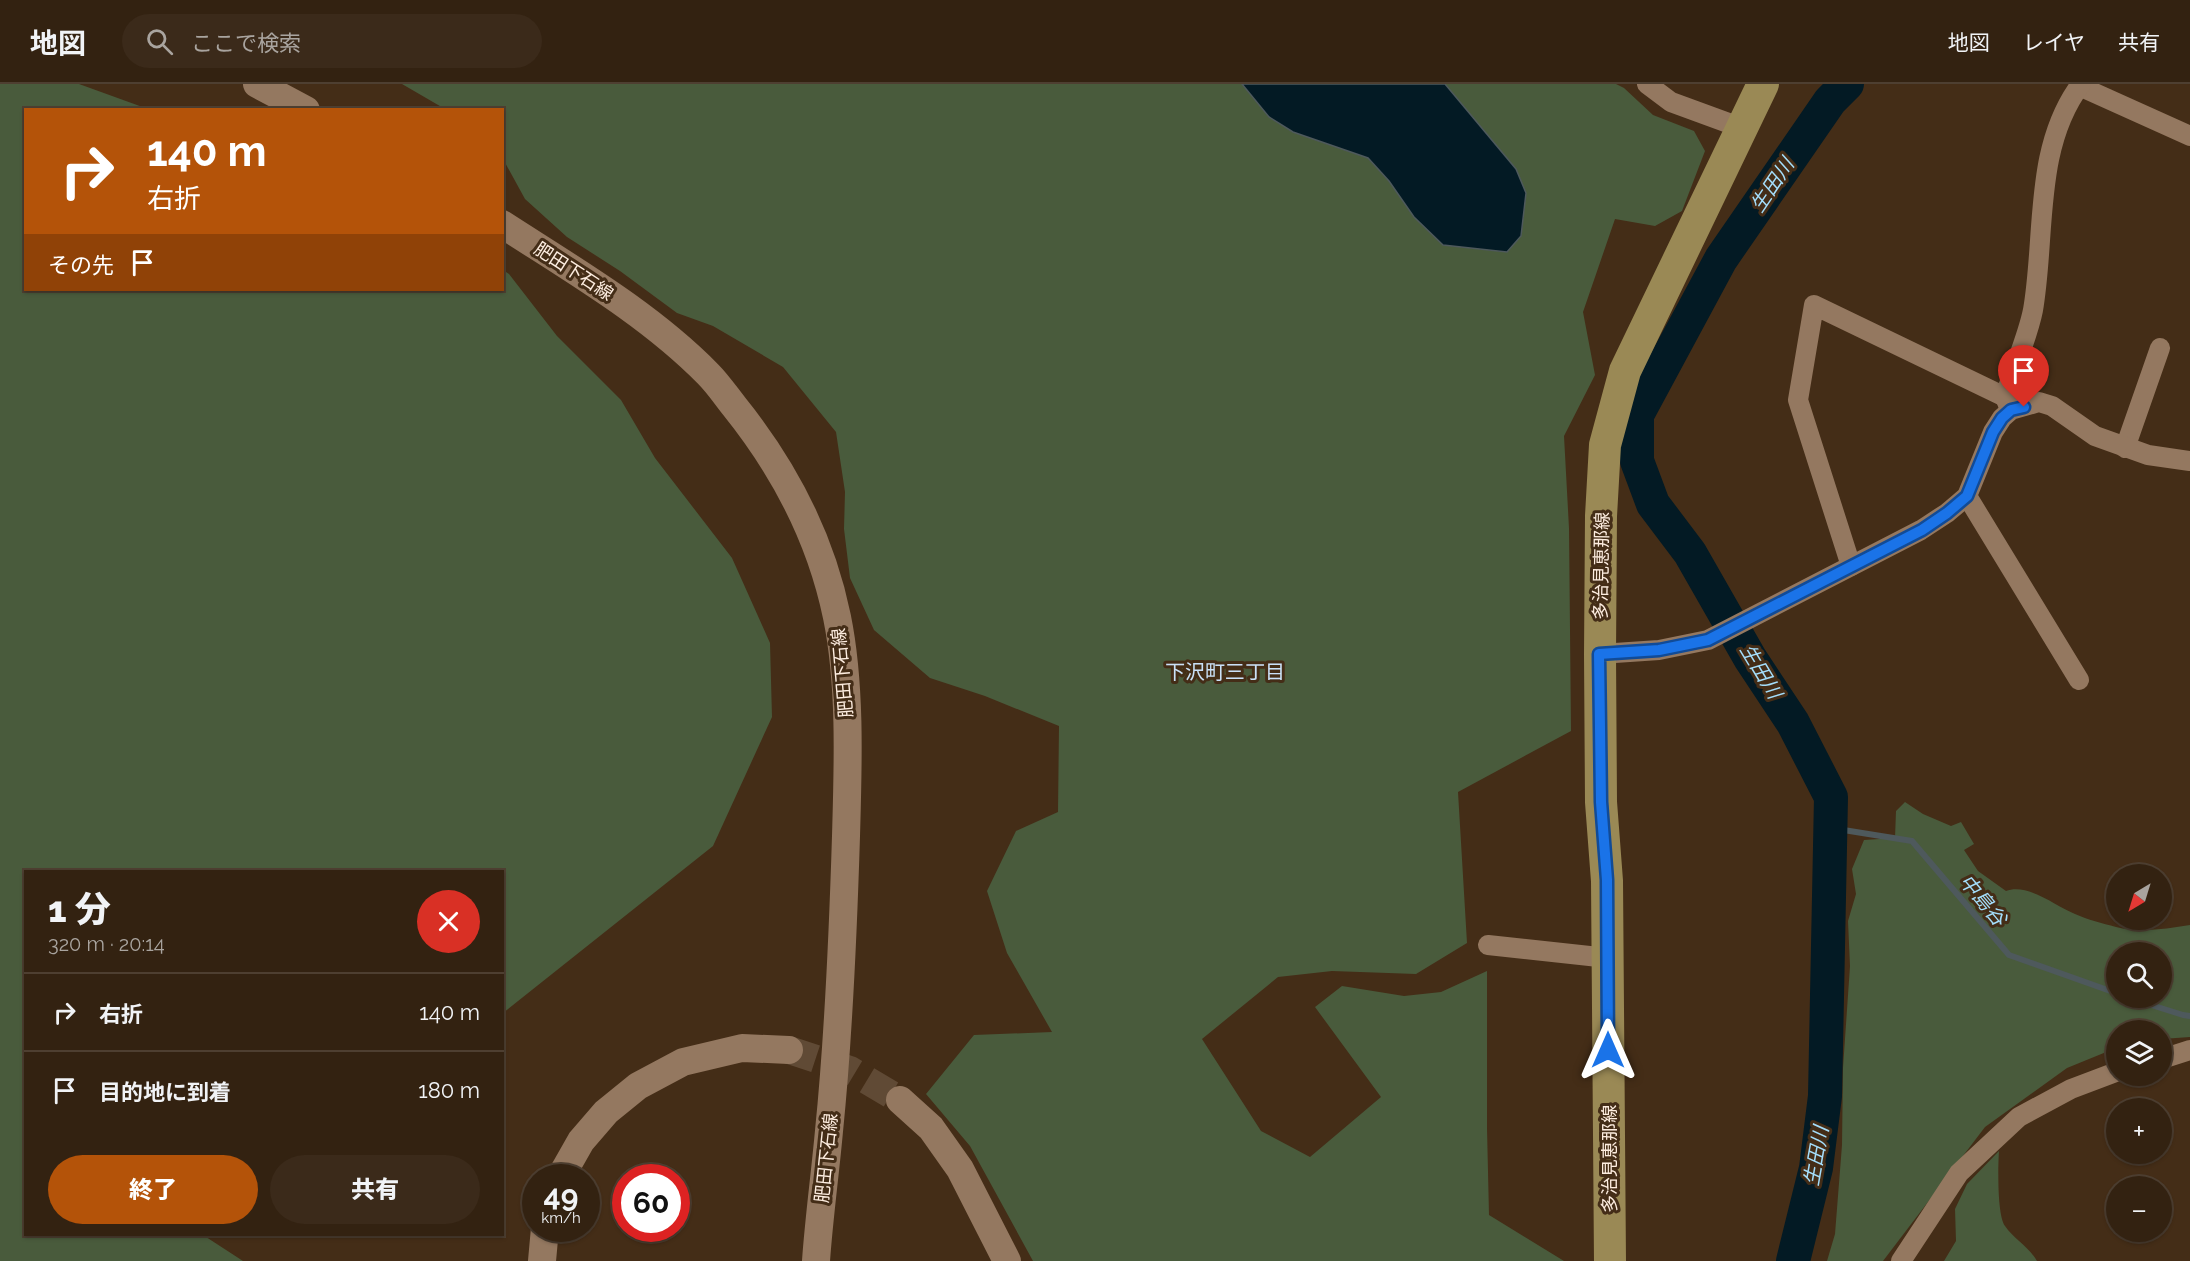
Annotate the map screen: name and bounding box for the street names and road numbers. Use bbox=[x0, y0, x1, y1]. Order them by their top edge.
street label: 肥田下石線 bbox=[531, 238, 617, 304]
street label: 多治見恵那線 bbox=[1590, 512, 1612, 620]
street label: 肥田下石線 bbox=[828, 627, 856, 719]
street label: 多治見恵那線 bbox=[1599, 1105, 1620, 1213]
street label: 肥田下石線 bbox=[811, 1112, 841, 1204]

